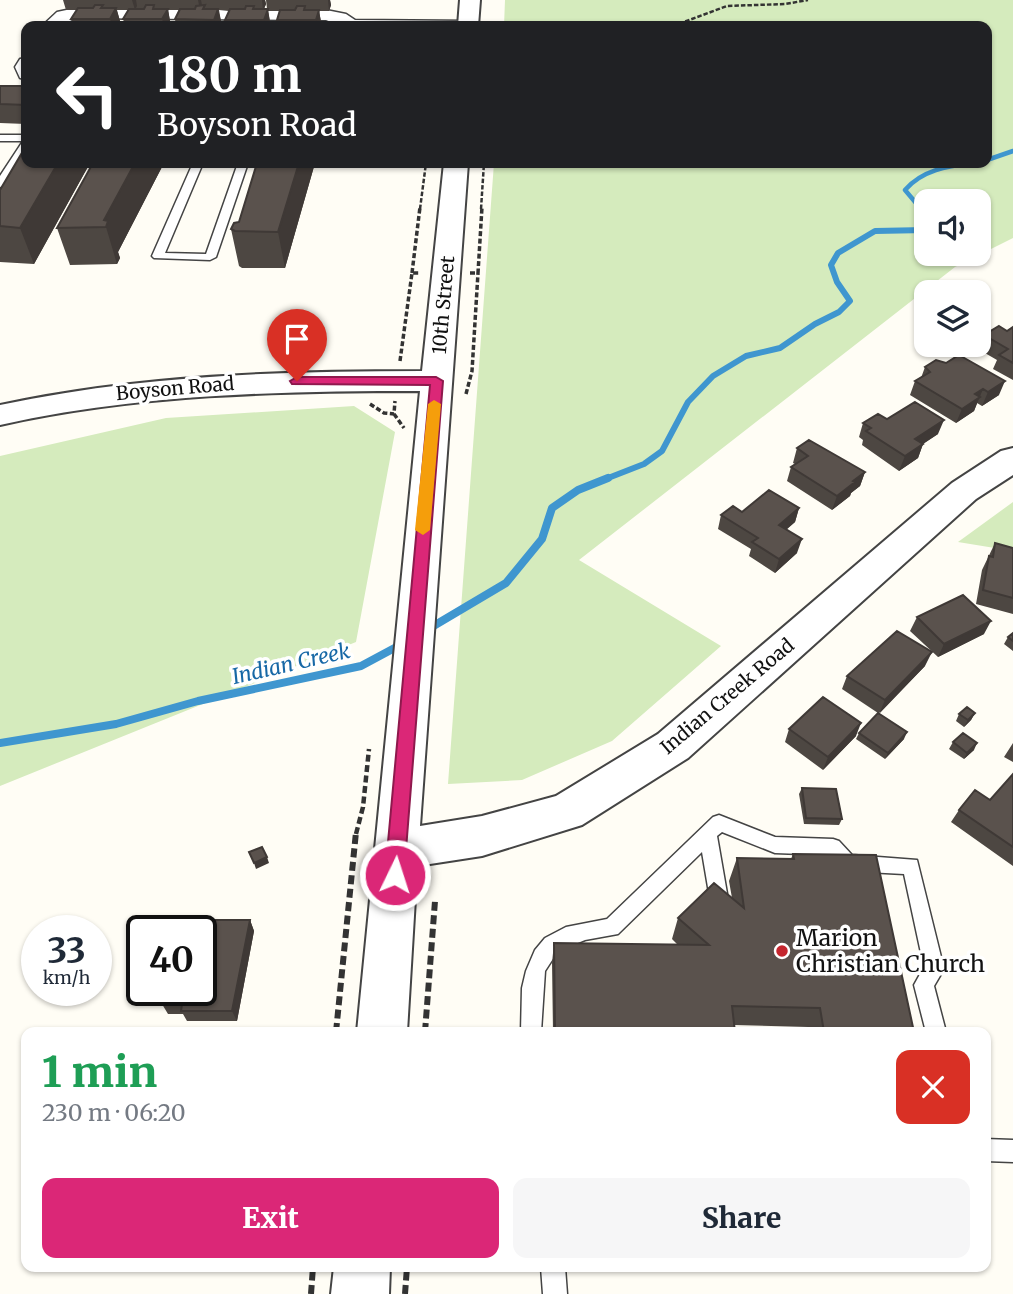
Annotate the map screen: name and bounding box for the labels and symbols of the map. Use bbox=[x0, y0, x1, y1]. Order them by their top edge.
street label: 10th Street bbox=[427, 254, 459, 355]
pin bbox=[267, 309, 327, 381]
street label: Boyson Road bbox=[115, 371, 235, 405]
street label: Indian Creek Road bbox=[655, 633, 799, 759]
water label: Indian Creek bbox=[229, 637, 353, 690]
position arrow bbox=[358, 838, 432, 912]
speed limit sign: 40 bbox=[126, 915, 217, 1006]
place label: Marion Christian Church bbox=[796, 923, 985, 978]
marker: Marion Christian Church bbox=[774, 943, 790, 959]

